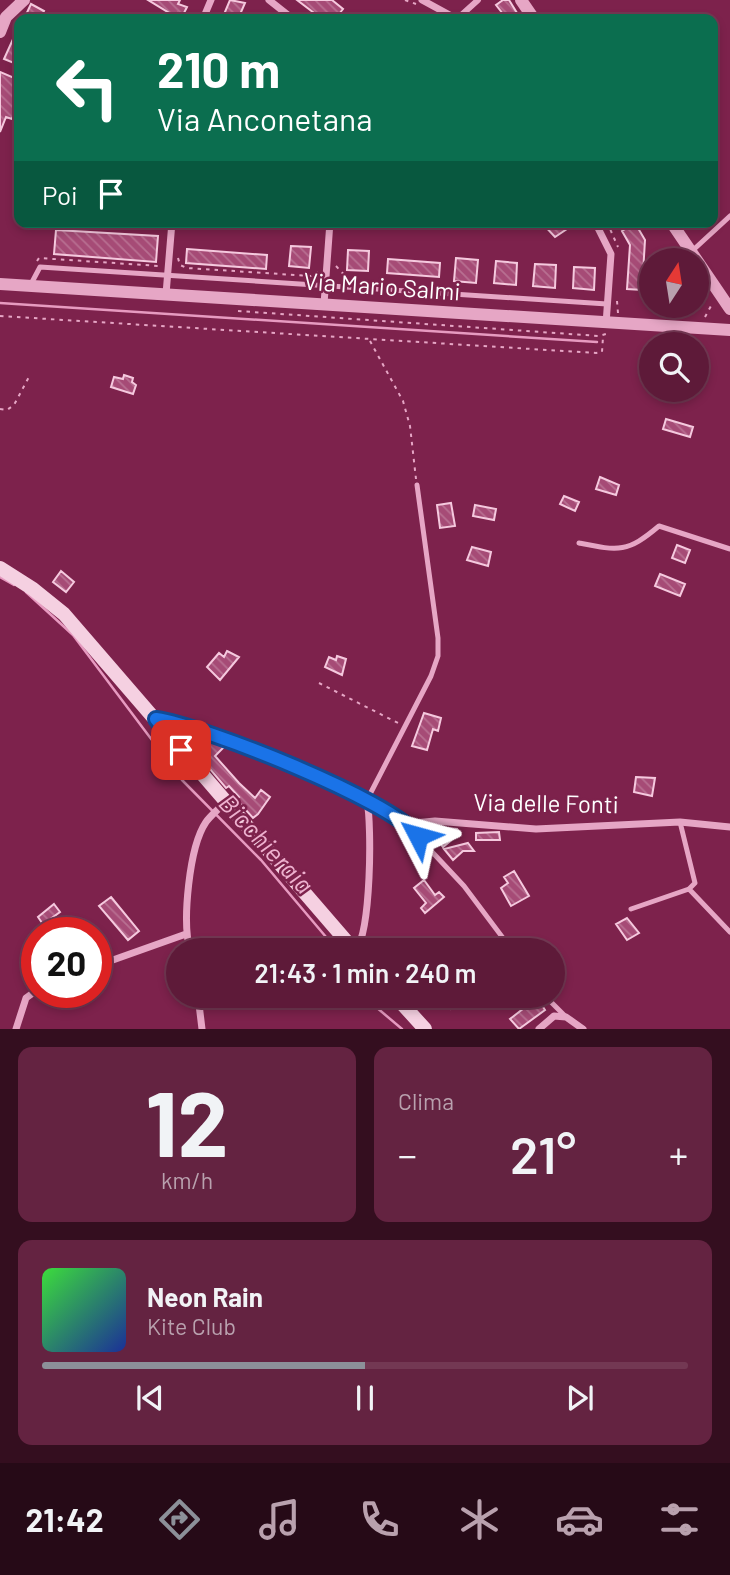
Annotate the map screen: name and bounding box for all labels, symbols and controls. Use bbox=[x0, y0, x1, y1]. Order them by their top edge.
text: 210 m bbox=[157, 39, 280, 98]
icon: left bbox=[42, 42, 133, 133]
text: Via Anconetana bbox=[157, 99, 373, 137]
icon: arrive bbox=[92, 175, 130, 213]
text: Poi bbox=[42, 179, 78, 210]
north arrow bbox=[639, 248, 709, 318]
map controls bbox=[639, 248, 709, 402]
street label: Via Mario Salmi bbox=[303, 266, 462, 305]
button: search bbox=[639, 332, 709, 402]
pin bbox=[151, 720, 211, 780]
icon: arrive bbox=[162, 731, 200, 769]
water label: Bicchieraia bbox=[213, 787, 321, 899]
street label: Via delle Fonti bbox=[473, 787, 619, 818]
position arrow bbox=[381, 799, 455, 873]
speed limit sign: 20 bbox=[21, 917, 112, 1008]
text: 21:43 · 1 min · 240 m bbox=[255, 957, 476, 988]
text: 12 bbox=[145, 1066, 229, 1175]
text: Clima bbox=[398, 1087, 454, 1115]
text: 21° bbox=[510, 1122, 576, 1184]
text: − bbox=[398, 1131, 417, 1177]
text: + bbox=[669, 1131, 688, 1177]
text: km/h bbox=[161, 1166, 213, 1194]
text: Neon Rain bbox=[147, 1281, 263, 1312]
text: Kite Club bbox=[147, 1312, 236, 1340]
icon: previous bbox=[131, 1379, 169, 1417]
icon: pause bbox=[346, 1379, 384, 1417]
icon: next bbox=[561, 1379, 599, 1417]
icon: directions bbox=[155, 1495, 204, 1544]
icon: music bbox=[255, 1495, 304, 1544]
icon: phone bbox=[355, 1495, 404, 1544]
icon: climate bbox=[455, 1495, 504, 1544]
icon: car bbox=[555, 1495, 604, 1544]
icon: filters bbox=[655, 1495, 704, 1544]
text: 21:42 bbox=[26, 1500, 104, 1538]

